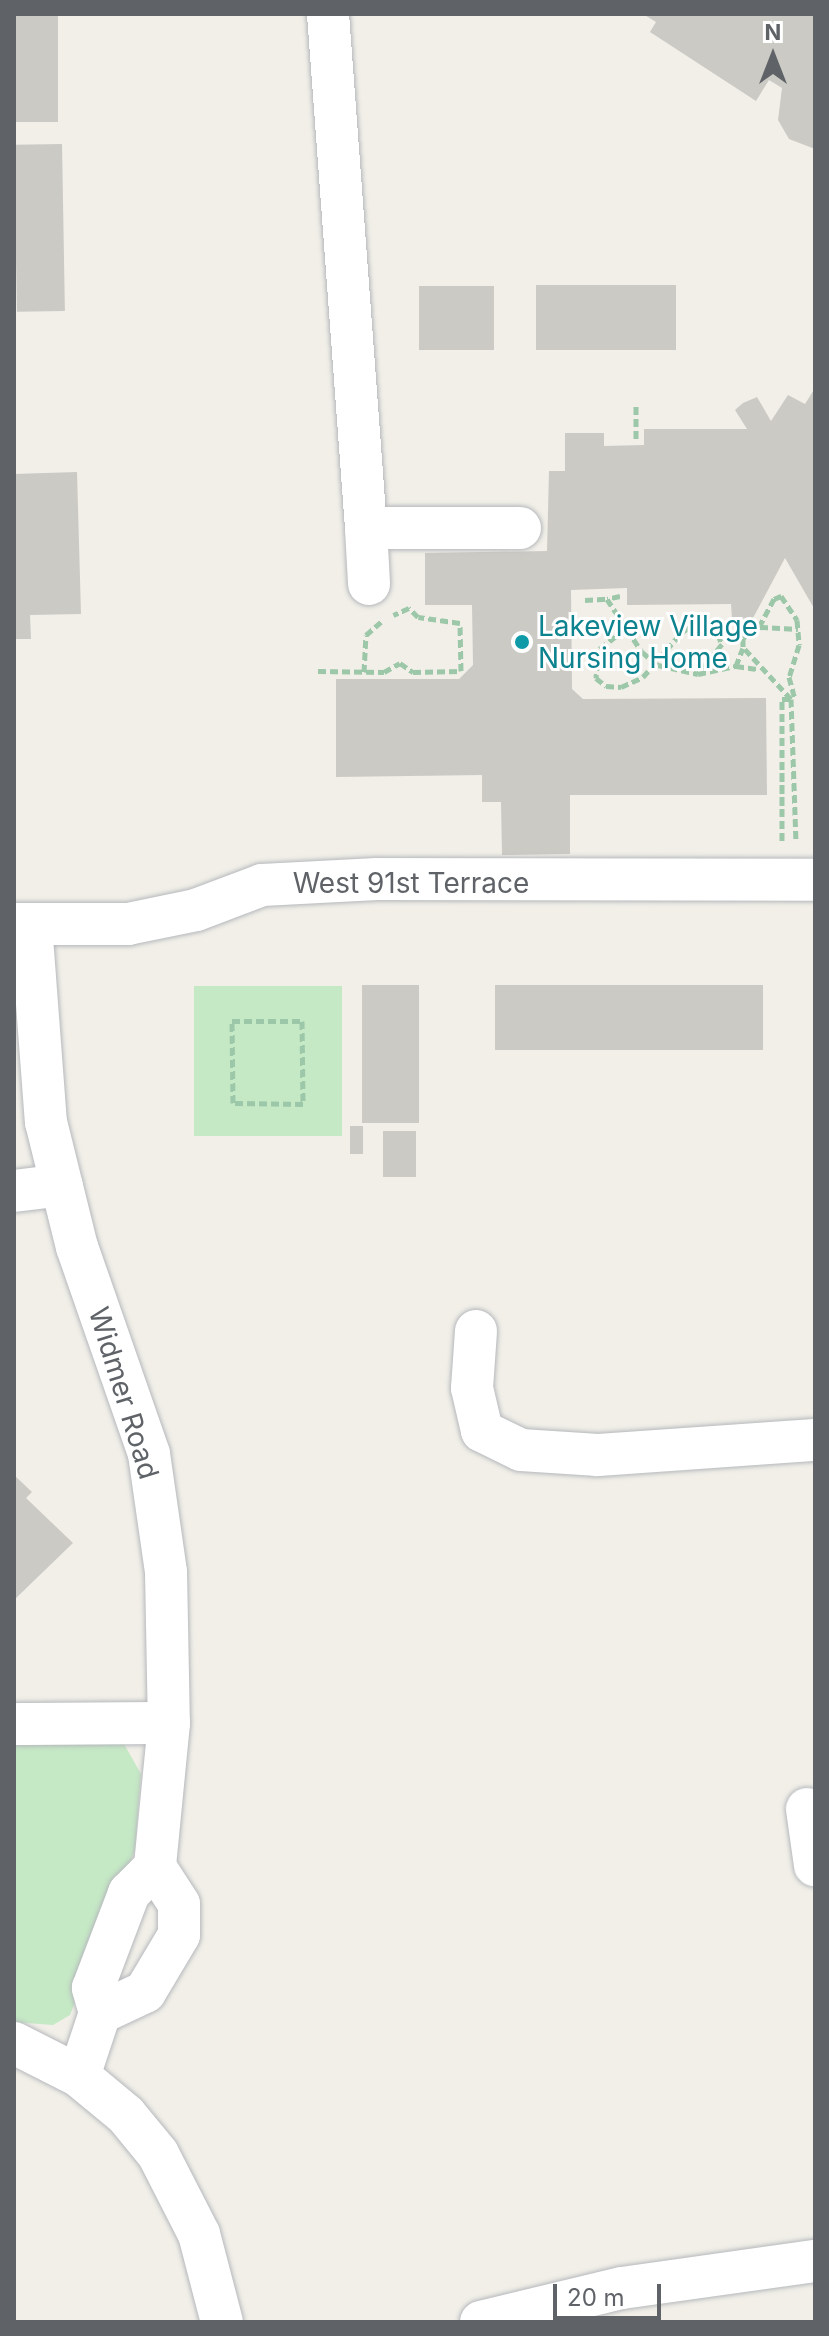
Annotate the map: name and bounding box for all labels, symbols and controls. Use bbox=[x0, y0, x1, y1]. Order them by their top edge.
north arrow bbox=[733, 16, 813, 96]
text: N bbox=[765, 19, 781, 45]
place label: Lakeview Village Nursing Home bbox=[538, 609, 758, 675]
marker: Lakeview Village Nursing Home bbox=[513, 633, 531, 651]
street label: West 91st Terrace bbox=[293, 866, 529, 900]
street label: Widmer Road bbox=[82, 1303, 166, 1483]
scale bar bbox=[557, 2268, 665, 2318]
text: 20 m bbox=[567, 2283, 625, 2312]

